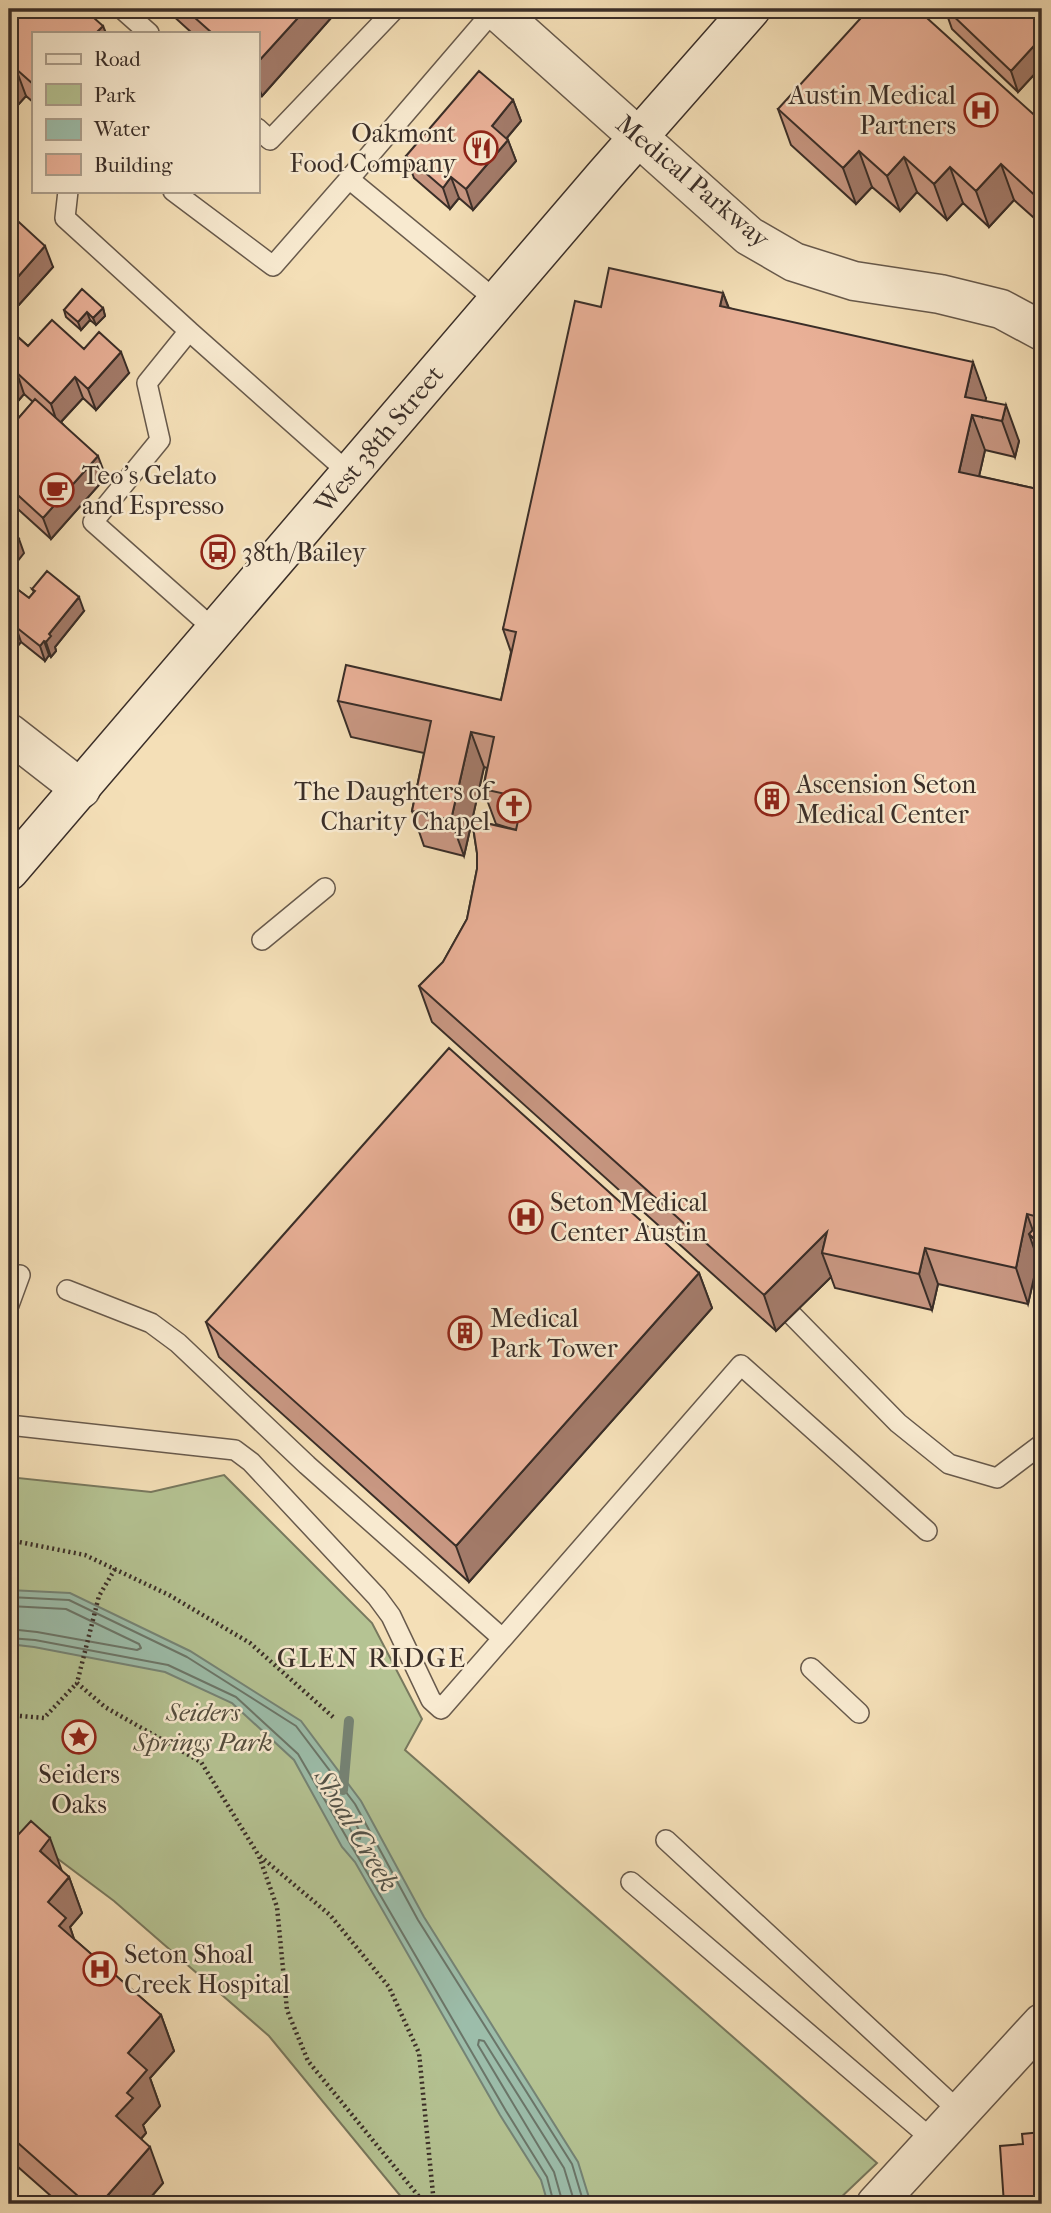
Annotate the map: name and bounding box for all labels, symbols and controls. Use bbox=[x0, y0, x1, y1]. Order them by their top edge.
legend bbox=[32, 32, 259, 192]
text: Road bbox=[94, 47, 141, 71]
place label: Austin Medical Partners bbox=[788, 80, 956, 141]
text: Park bbox=[94, 83, 136, 107]
hospital icon: Austin Medical Partners bbox=[962, 91, 1000, 129]
street label: Medical Parkway bbox=[610, 108, 776, 255]
text: Water bbox=[93, 117, 150, 141]
place label: Oakmont Food Company bbox=[290, 118, 457, 179]
restaurant icon: Oakmont Food Company bbox=[462, 129, 500, 167]
text: Building bbox=[94, 153, 173, 177]
street label: West 38th Street bbox=[308, 359, 451, 520]
place label: Teo's Gelato and Espresso bbox=[82, 460, 224, 521]
cafe icon: Teo's Gelato and Espresso bbox=[38, 471, 76, 509]
bus stop icon: 38th/Bailey bbox=[199, 533, 237, 571]
place label: 38th/Bailey bbox=[242, 537, 367, 568]
place label: Ascension Seton Medical Center bbox=[795, 769, 976, 830]
place label: The Daughters of Charity Chapel bbox=[294, 776, 495, 837]
building icon: Ascension Seton Medical Center bbox=[753, 780, 791, 818]
church icon: The Daughters of Charity Chapel bbox=[495, 787, 533, 825]
place label: Seton Medical Center Austin bbox=[550, 1187, 708, 1248]
hospital icon: Seton Medical Center Austin bbox=[507, 1198, 545, 1236]
place label: Medical Park Tower bbox=[490, 1303, 618, 1364]
building icon: Medical Park Tower bbox=[446, 1314, 484, 1352]
district label: GLEN RIDGE bbox=[277, 1641, 467, 1674]
park label: Seiders Springs Park bbox=[132, 1697, 273, 1758]
place icon: Seiders Oaks bbox=[60, 1718, 98, 1756]
place label: Seiders Oaks bbox=[38, 1759, 120, 1820]
water label: Shoal Creek bbox=[307, 1762, 406, 1897]
place label: Seton Shoal Creek Hospital bbox=[124, 1939, 290, 2000]
hospital icon: Seton Shoal Creek Hospital bbox=[81, 1950, 119, 1988]

